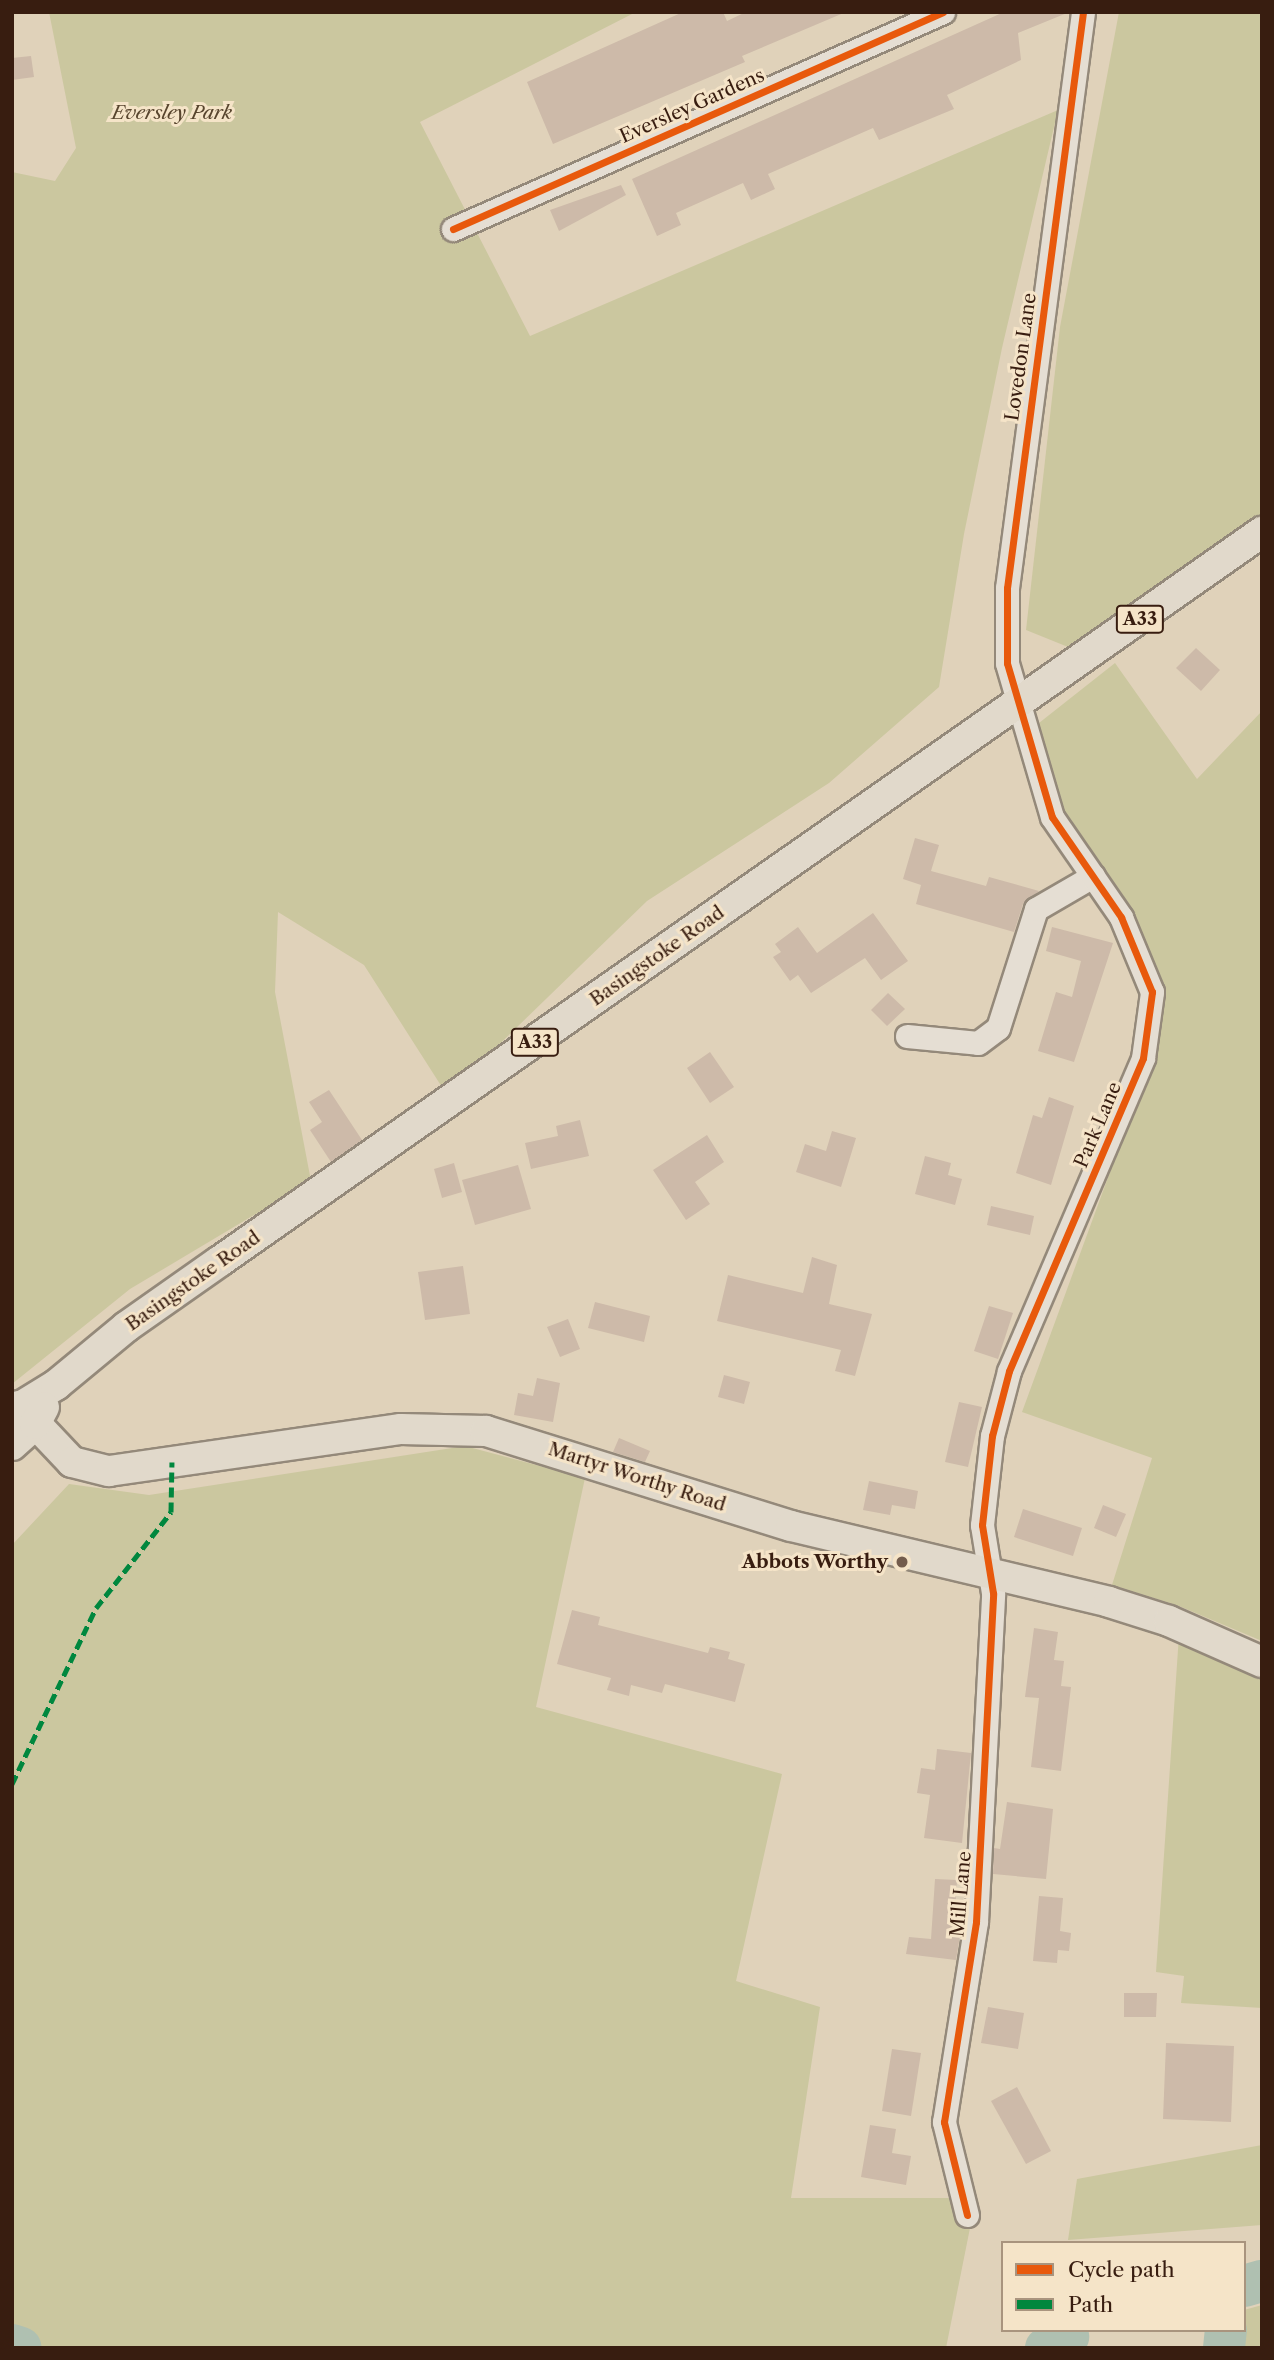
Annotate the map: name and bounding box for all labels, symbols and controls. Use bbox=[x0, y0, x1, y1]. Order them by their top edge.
street label: Eversley Gardens bbox=[616, 64, 768, 148]
park label: Eversley Park bbox=[112, 102, 232, 124]
street label: Lovedon Lane bbox=[1001, 291, 1041, 423]
road number: A33 bbox=[1116, 604, 1164, 634]
street label: Basingstoke Road bbox=[585, 901, 729, 1011]
road number: A33 bbox=[510, 1028, 560, 1056]
street label: Park Lane bbox=[1070, 1079, 1126, 1171]
street label: Basingstoke Road bbox=[121, 1226, 265, 1336]
street label: Martyr Worthy Road bbox=[545, 1437, 729, 1517]
place label: Abbots Worthy bbox=[741, 1551, 888, 1573]
marker: Abbots Worthy bbox=[894, 1554, 910, 1570]
street label: Mill Lane bbox=[946, 1850, 976, 1938]
legend bbox=[1001, 2241, 1246, 2332]
text: Cycle path bbox=[1068, 2257, 1175, 2282]
text: Path bbox=[1068, 2292, 1113, 2317]

